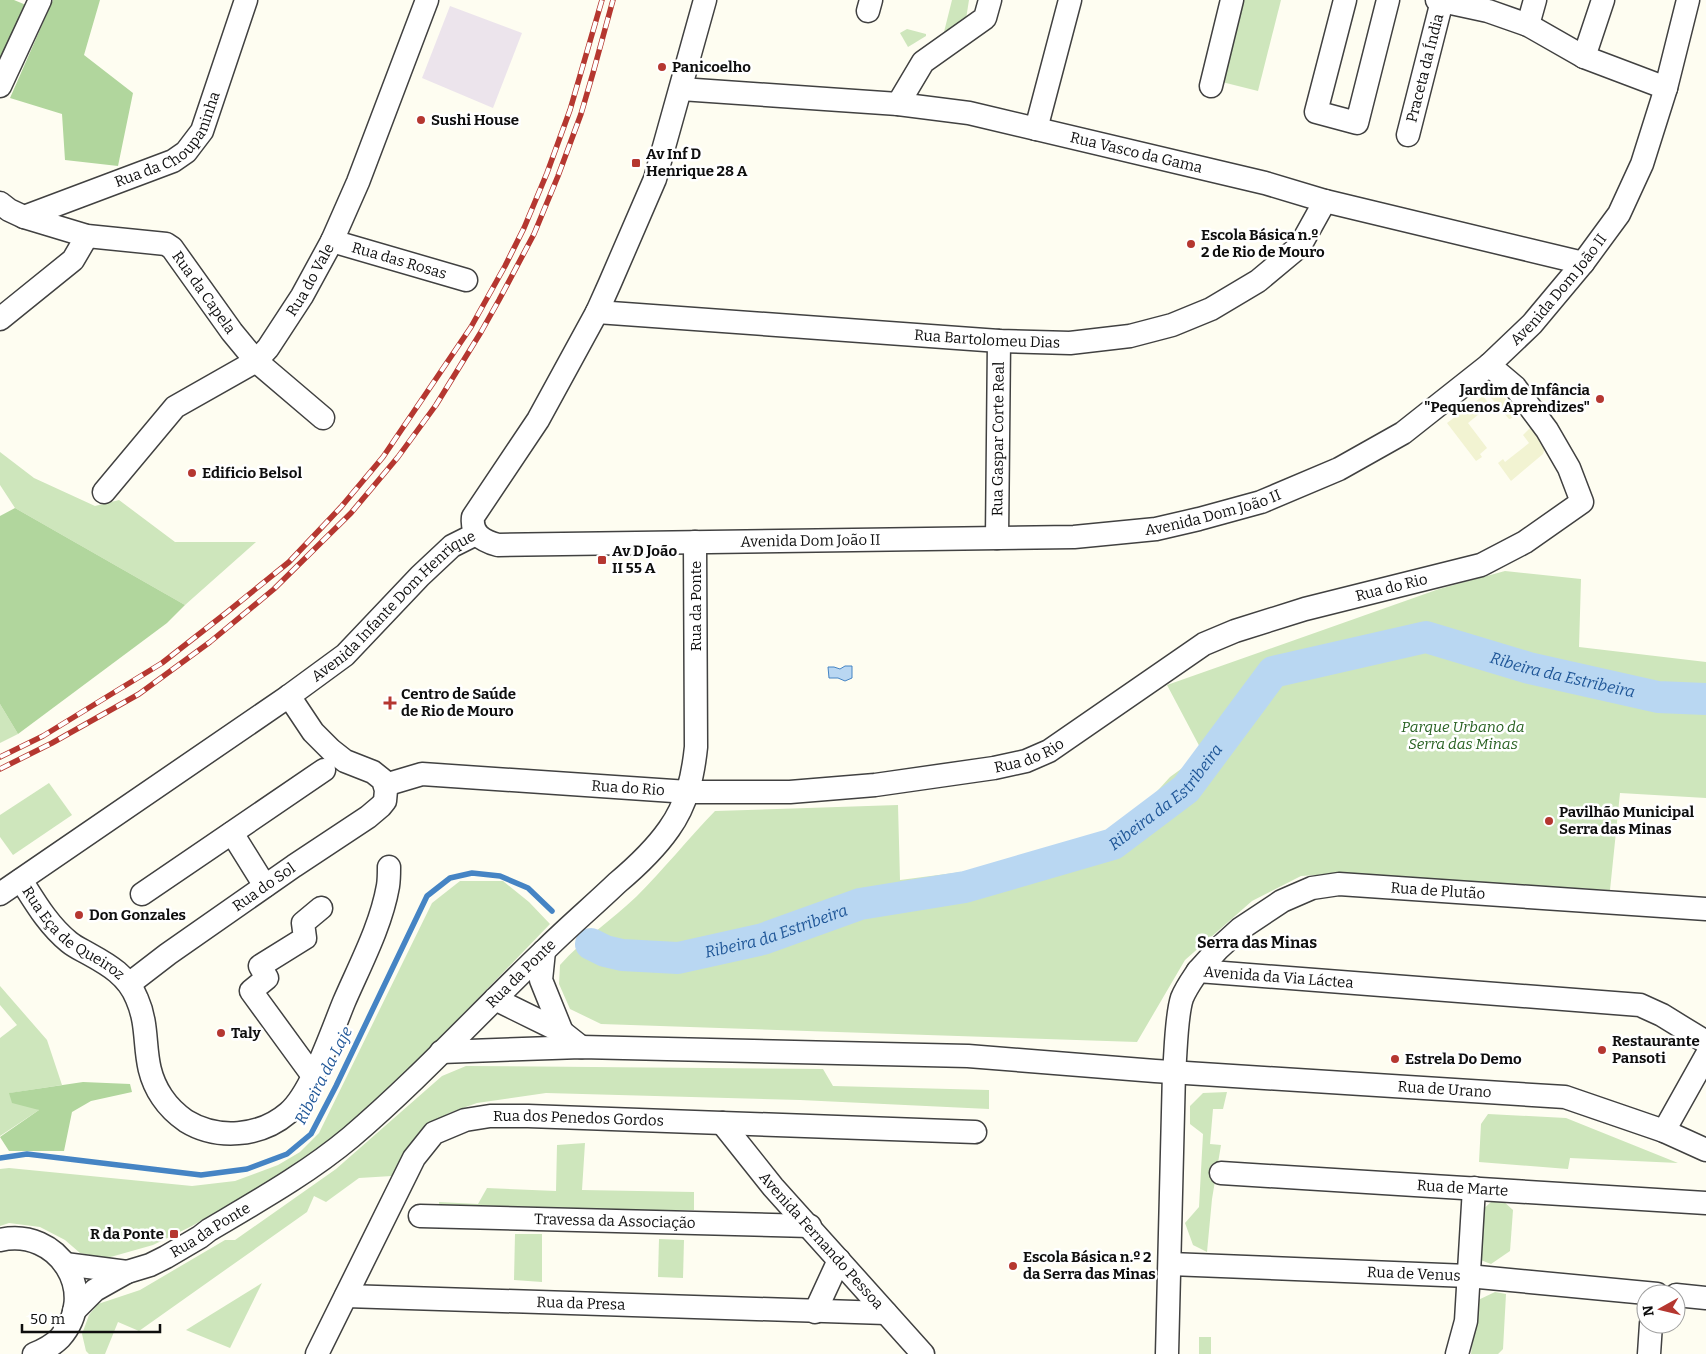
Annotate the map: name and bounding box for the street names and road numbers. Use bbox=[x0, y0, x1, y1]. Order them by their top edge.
street label: Praceta da Índia bbox=[1403, 12, 1447, 124]
street label: Rua da Choupaninha bbox=[112, 89, 224, 191]
street label: Rua Vasco da Gama bbox=[1068, 128, 1204, 177]
street label: Avenida Dom João II bbox=[1507, 230, 1610, 349]
street label: Rua das Rosas bbox=[350, 238, 449, 283]
street label: Rua do Vale bbox=[282, 240, 338, 319]
street label: Rua da Capela bbox=[168, 248, 239, 337]
street label: Rua Bartolomeu Dias bbox=[913, 326, 1060, 352]
street label: Rua Gaspar Corte Real bbox=[988, 362, 1008, 516]
street label: Avenida Dom João II bbox=[1144, 486, 1284, 539]
street label: Avenida Infante Dom Henrique bbox=[308, 527, 478, 685]
street label: Avenida Dom João II bbox=[740, 531, 881, 551]
street label: Rua da Ponte bbox=[687, 561, 705, 651]
street label: Rua do Rio bbox=[1354, 570, 1429, 605]
street label: Rua do Rio bbox=[993, 734, 1067, 777]
street label: Rua do Rio bbox=[591, 776, 665, 799]
street label: Rua do Sol bbox=[229, 859, 299, 915]
street label: Rua de Plutão bbox=[1390, 879, 1486, 903]
street label: Rua Eça de Queiroz bbox=[18, 883, 129, 983]
street label: Rua da Ponte bbox=[482, 935, 560, 1012]
street label: Avenida da Via Láctea bbox=[1203, 962, 1354, 992]
street label: Rua de Urano bbox=[1397, 1077, 1492, 1101]
street label: Rua dos Penedos Gordos bbox=[493, 1107, 664, 1130]
street label: Avenida Fernando Pessoa bbox=[755, 1168, 887, 1313]
street label: Rua de Marte bbox=[1416, 1176, 1509, 1200]
street label: Rua da Ponte bbox=[167, 1199, 253, 1261]
street label: Travessa da Associação bbox=[534, 1210, 696, 1232]
street label: Rua de Venus bbox=[1367, 1263, 1461, 1285]
street label: Rua da Presa bbox=[536, 1293, 626, 1314]

